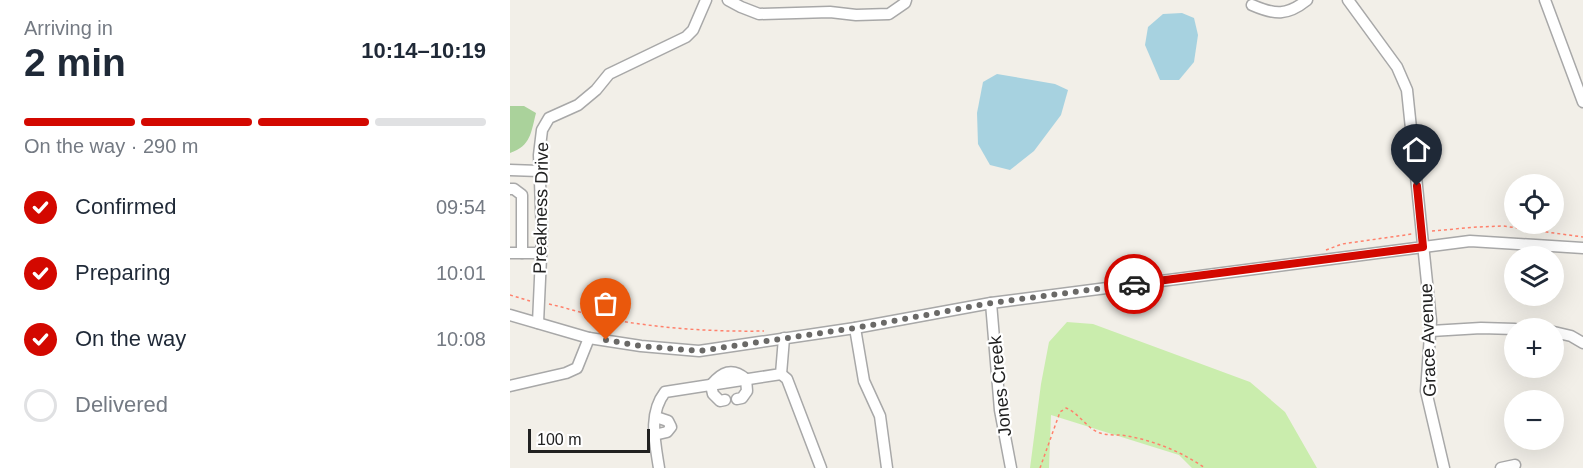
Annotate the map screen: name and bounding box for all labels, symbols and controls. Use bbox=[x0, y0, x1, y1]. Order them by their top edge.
text: Arriving in bbox=[24, 17, 113, 39]
text: 10:14–10:19 bbox=[361, 38, 486, 63]
text: 2 min bbox=[24, 41, 126, 84]
pin bbox=[1391, 124, 1442, 186]
icon: home bbox=[1400, 133, 1433, 166]
text: On the way · 290 m bbox=[24, 135, 199, 157]
street label: Preakness Drive bbox=[530, 142, 552, 274]
map controls bbox=[1504, 174, 1564, 450]
button: locate bbox=[1504, 174, 1564, 234]
icon: check bbox=[24, 191, 57, 224]
text: Confirmed bbox=[75, 194, 176, 219]
text: 09:54 bbox=[436, 196, 486, 218]
button: layers bbox=[1504, 246, 1564, 306]
courier bbox=[1104, 254, 1164, 314]
icon: check bbox=[24, 257, 57, 290]
text: Preparing bbox=[75, 260, 170, 285]
text: 10:01 bbox=[436, 262, 486, 284]
icon: car bbox=[1118, 268, 1151, 301]
pin bbox=[580, 278, 631, 340]
street label: Grace Avenue bbox=[1416, 283, 1440, 397]
icon: bag bbox=[589, 287, 622, 320]
button: + bbox=[1504, 318, 1564, 378]
icon: check bbox=[24, 323, 57, 356]
text: On the way bbox=[75, 326, 186, 351]
text: 10:08 bbox=[436, 328, 486, 350]
street label: Jones Creek bbox=[985, 334, 1015, 437]
button: − bbox=[1504, 390, 1564, 450]
text: Delivered bbox=[75, 392, 168, 417]
scale bar bbox=[528, 426, 650, 454]
text: 100 m bbox=[537, 431, 581, 448]

